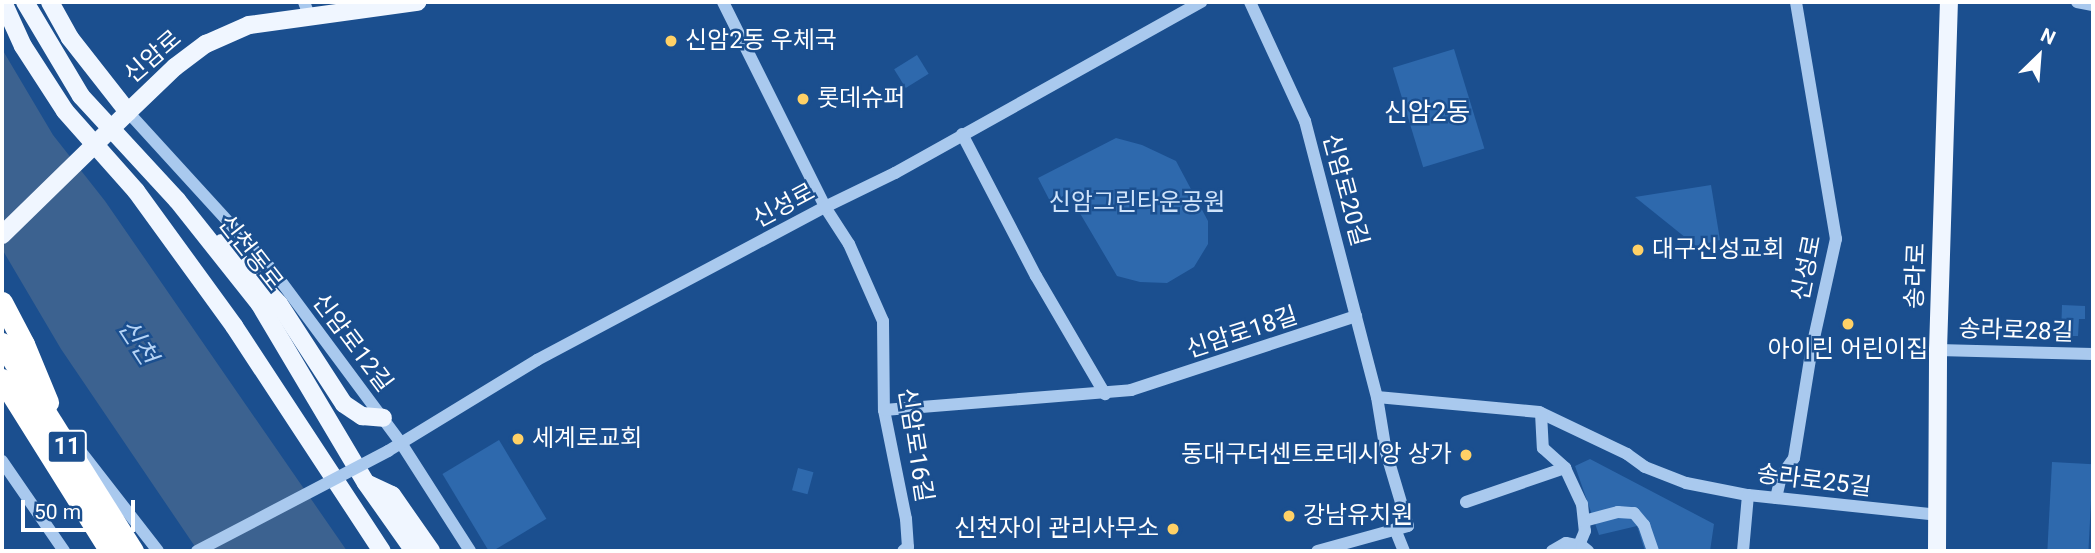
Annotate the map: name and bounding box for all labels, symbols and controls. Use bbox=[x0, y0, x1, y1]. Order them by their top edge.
north arrow bbox=[2004, 21, 2074, 91]
text: N bbox=[2037, 23, 2059, 50]
street label: 신암로 bbox=[119, 24, 187, 90]
place label: 신암2동 우체국 bbox=[685, 27, 837, 55]
marker: 신암2동 우체국 bbox=[663, 33, 679, 49]
place label: 롯데슈퍼 bbox=[817, 85, 905, 113]
marker: 롯데슈퍼 bbox=[795, 91, 811, 107]
district label: 신암2동 bbox=[1384, 97, 1470, 129]
street label: 신암로20길 bbox=[1316, 131, 1374, 249]
street label: 신성로 bbox=[748, 178, 820, 234]
park label: 신암그린타운공원 bbox=[1049, 189, 1225, 217]
street label: 신천동로 bbox=[211, 209, 289, 297]
street label: 신성로 bbox=[1787, 233, 1827, 303]
place label: 대구신성교회 bbox=[1652, 236, 1784, 264]
marker: 대구신성교회 bbox=[1630, 242, 1646, 258]
street label: 송라로 bbox=[1900, 242, 1932, 310]
street label: 신암로12길 bbox=[306, 288, 398, 398]
street label: 신암로18길 bbox=[1183, 301, 1301, 365]
water label: 신천 bbox=[111, 313, 163, 371]
street label: 송라로28길 bbox=[1958, 315, 2074, 347]
marker: 아이린 어린이집 bbox=[1840, 316, 1856, 332]
place label: 아이린 어린이집 bbox=[1768, 336, 1928, 364]
street label: 신암로16길 bbox=[892, 386, 938, 504]
place label: 세계로교회 bbox=[532, 425, 642, 453]
road number: 11 bbox=[46, 428, 88, 466]
marker: 세계로교회 bbox=[510, 431, 526, 447]
place label: 동대구더센트로데시앙 상가 bbox=[1181, 441, 1452, 469]
marker: 동대구더센트로데시앙 상가 bbox=[1458, 447, 1474, 463]
street label: 송라로25길 bbox=[1755, 460, 1873, 502]
scale bar bbox=[24, 486, 138, 530]
text: 50 m bbox=[34, 500, 81, 524]
place label: 강남유치원 bbox=[1303, 502, 1413, 530]
marker: 강남유치원 bbox=[1281, 508, 1297, 524]
place label: 신천자이 관리사무소 bbox=[954, 515, 1159, 543]
marker: 신천자이 관리사무소 bbox=[1165, 521, 1181, 537]

